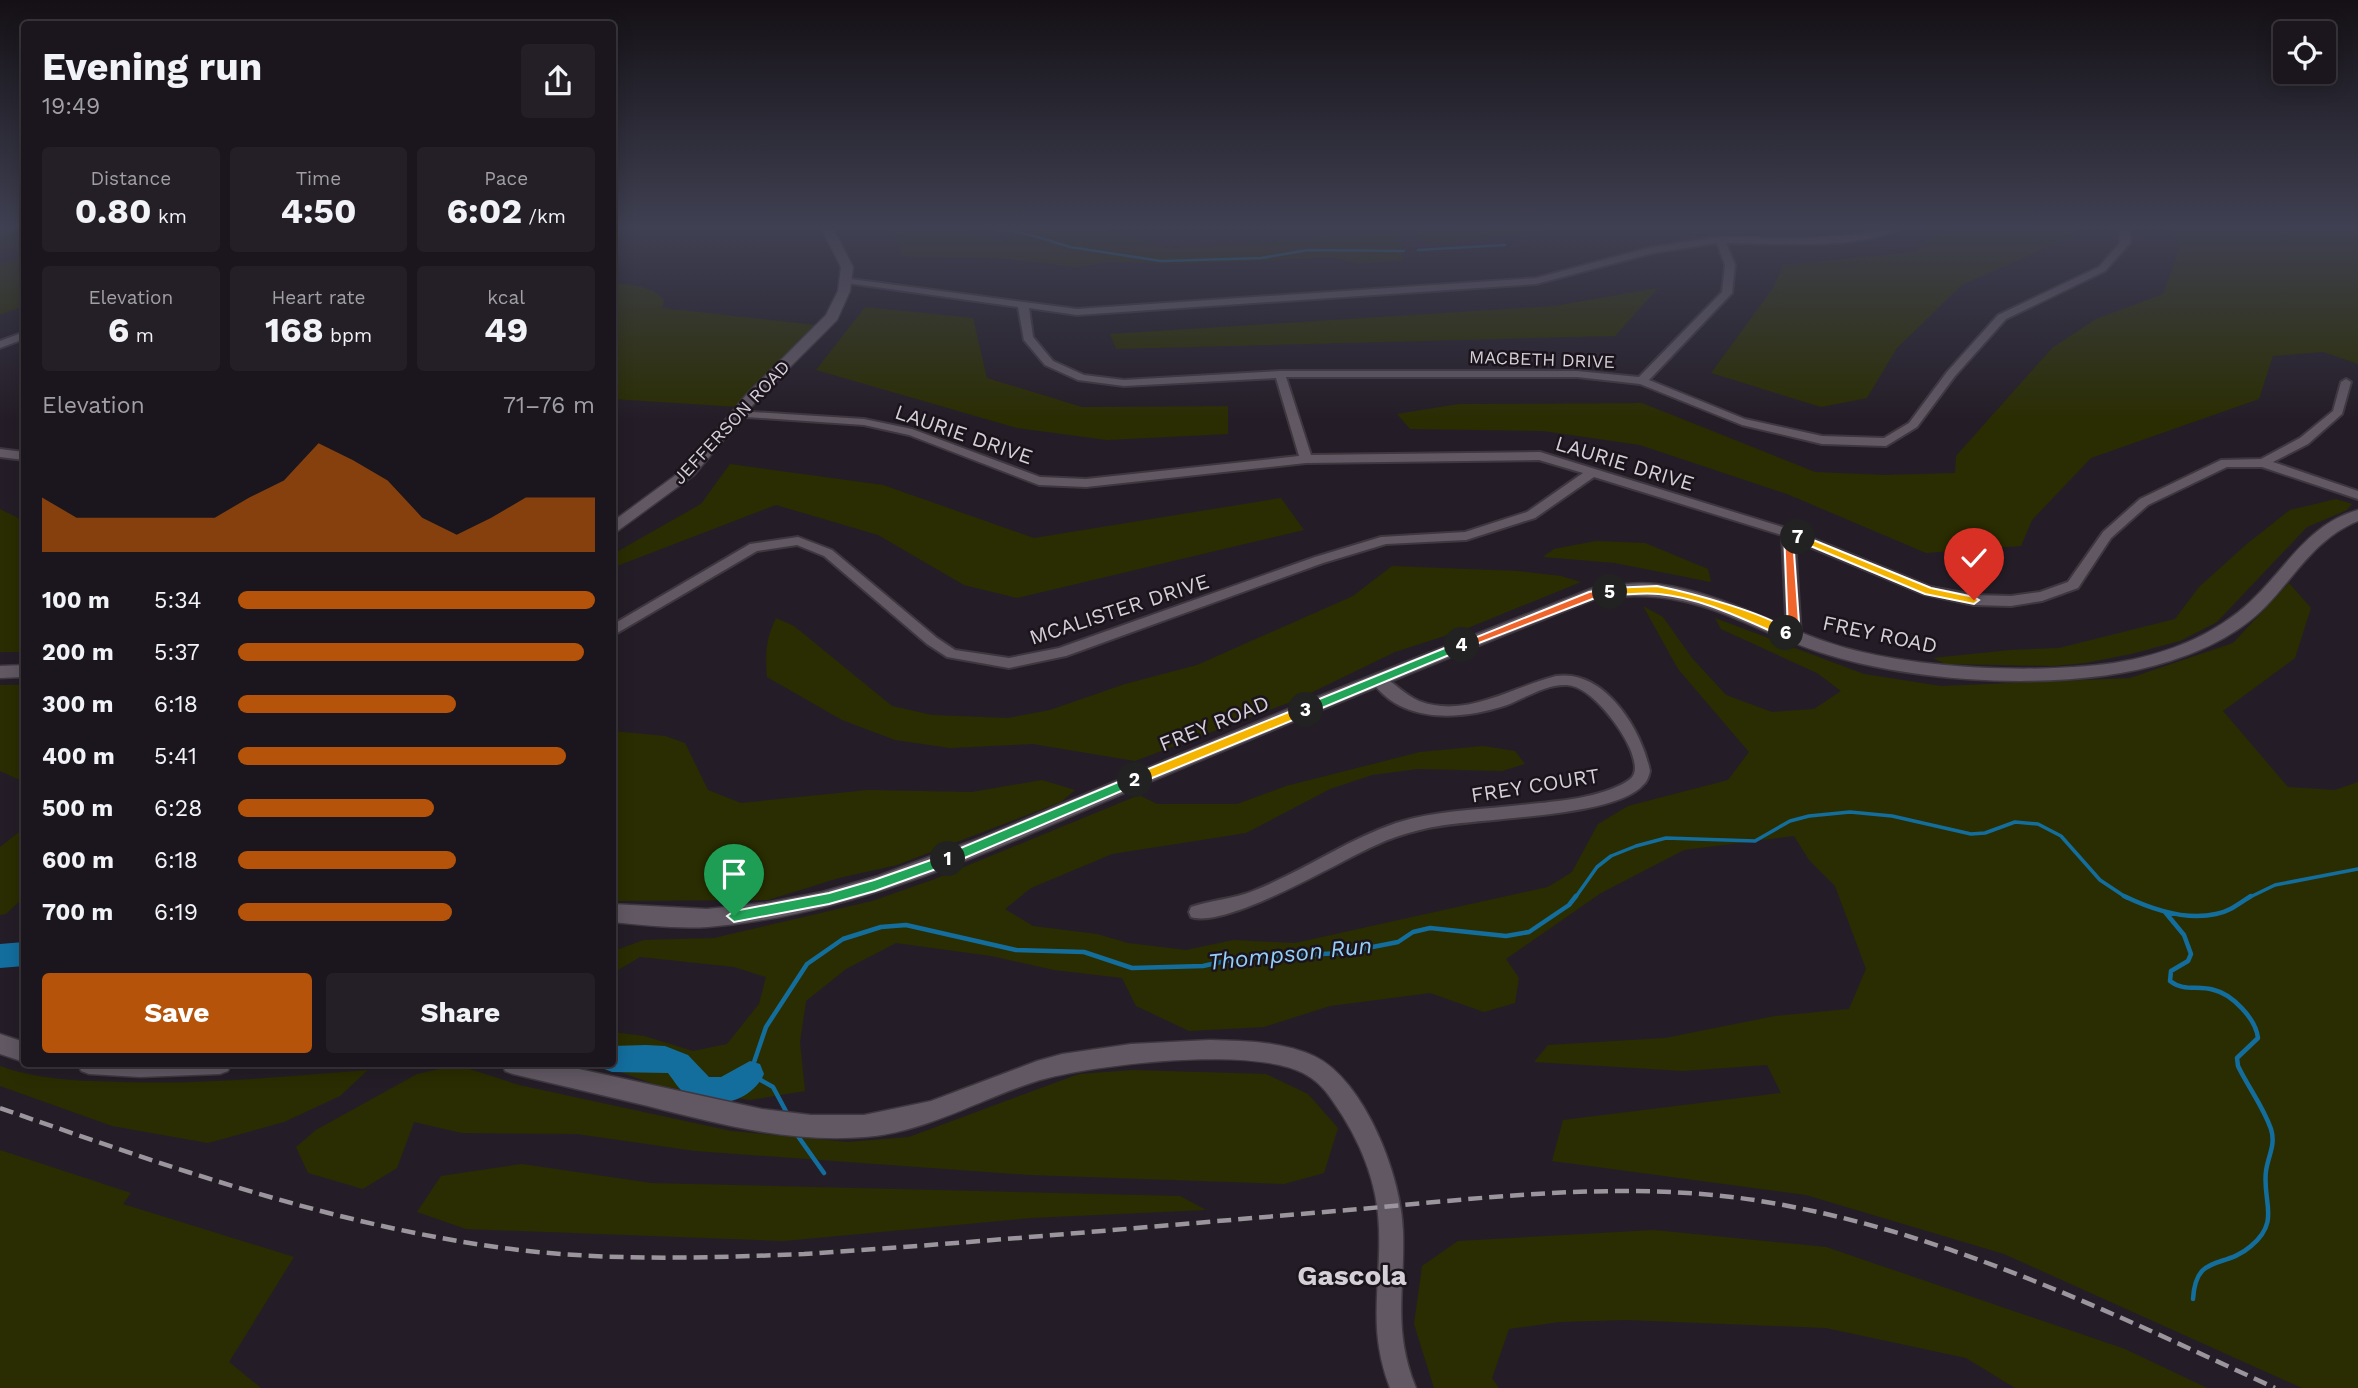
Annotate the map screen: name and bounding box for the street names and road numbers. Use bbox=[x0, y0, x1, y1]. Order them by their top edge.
street label: MACBETH DRIVE bbox=[1469, 346, 1615, 372]
street label: JEFFERSON ROAD bbox=[668, 356, 794, 488]
street label: LAURIE DRIVE bbox=[892, 399, 1036, 469]
street label: LAURIE DRIVE bbox=[1553, 430, 1697, 496]
street label: MCALISTER DRIVE bbox=[1026, 568, 1212, 650]
street label: FREY ROAD bbox=[1820, 610, 1940, 658]
street label: FREY ROAD bbox=[1155, 690, 1273, 756]
street label: FREY COURT bbox=[1469, 762, 1601, 807]

